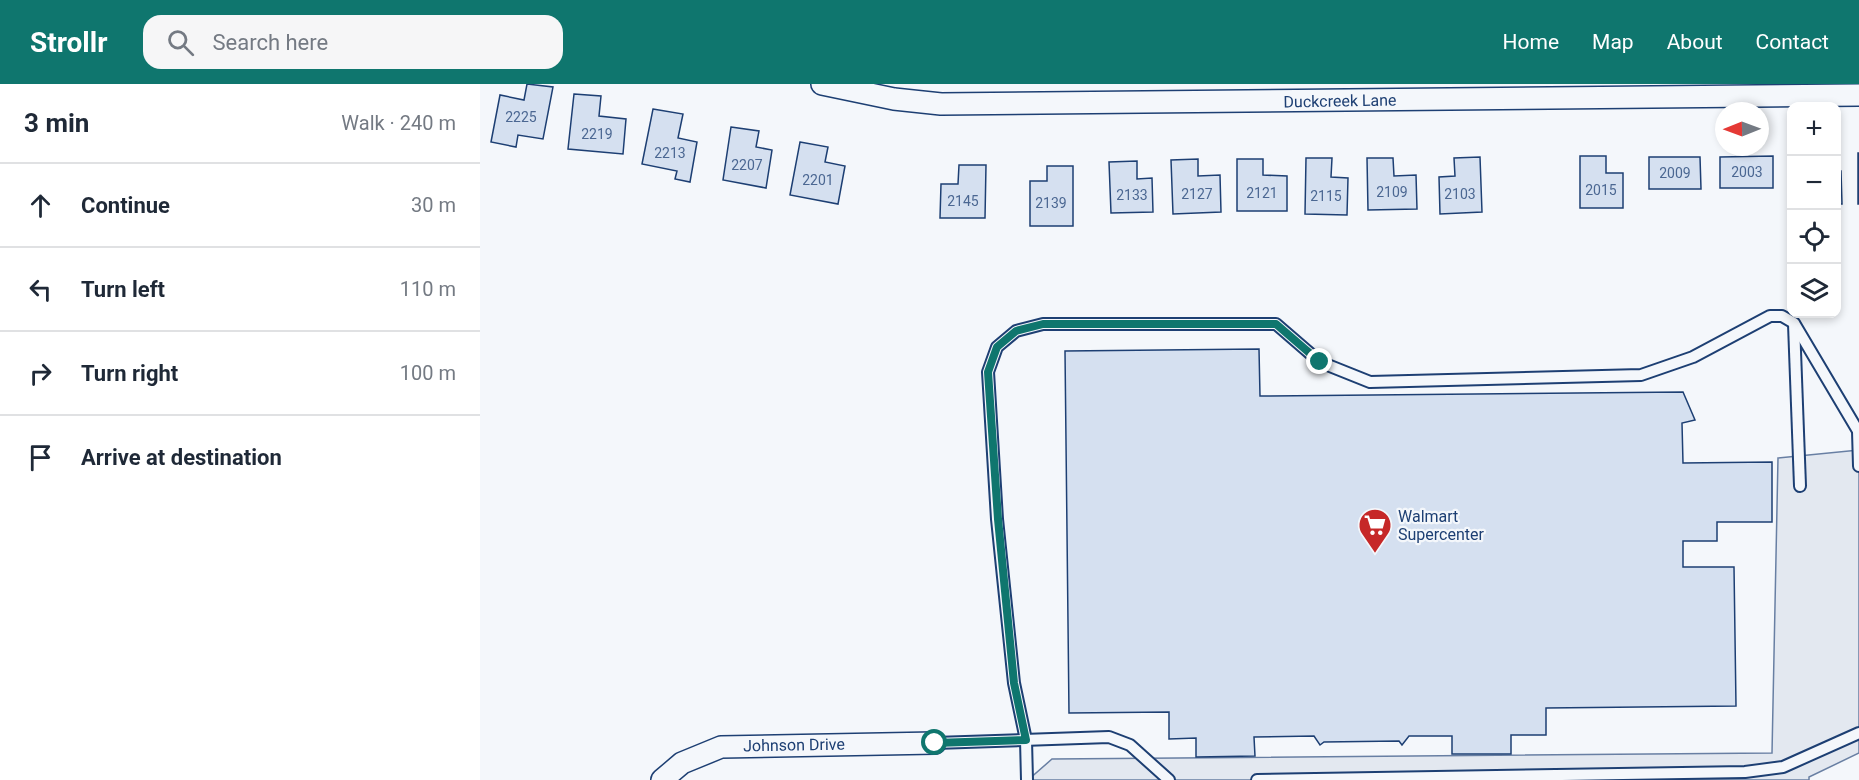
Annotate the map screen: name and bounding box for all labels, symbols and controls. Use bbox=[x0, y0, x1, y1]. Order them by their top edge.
search box bbox=[143, 15, 563, 69]
text: Strollr bbox=[30, 26, 107, 59]
icon: search bbox=[164, 26, 197, 59]
text: Search here bbox=[212, 30, 328, 55]
text: Home bbox=[1503, 30, 1559, 54]
text: Map bbox=[1592, 30, 1634, 54]
text: About bbox=[1667, 30, 1723, 54]
text: Contact bbox=[1756, 30, 1829, 54]
street label: Duckcreek Lane bbox=[1283, 91, 1397, 111]
north arrow bbox=[1715, 102, 1769, 156]
map controls bbox=[1787, 102, 1841, 318]
button: + bbox=[1787, 102, 1841, 156]
text: 3 min bbox=[24, 108, 89, 138]
house number: 2225 bbox=[505, 109, 537, 125]
text: Walk · 240 m bbox=[341, 111, 456, 135]
house number: 2219 bbox=[581, 126, 613, 142]
house number: 2213 bbox=[654, 145, 686, 161]
button: − bbox=[1787, 156, 1841, 210]
house number: 2207 bbox=[731, 157, 763, 173]
house number: 2003 bbox=[1731, 164, 1763, 180]
house number: 2009 bbox=[1659, 165, 1691, 181]
house number: 2201 bbox=[802, 172, 834, 188]
house number: 2015 bbox=[1585, 182, 1617, 198]
house number: 2109 bbox=[1376, 184, 1408, 200]
house number: 2121 bbox=[1246, 185, 1278, 201]
house number: 2127 bbox=[1181, 186, 1213, 202]
house number: 2103 bbox=[1444, 186, 1476, 202]
house number: 2133 bbox=[1116, 187, 1148, 203]
house number: 2115 bbox=[1310, 188, 1342, 204]
icon: ahead bbox=[24, 189, 57, 222]
text: Continue bbox=[81, 193, 170, 218]
text: 30 m bbox=[411, 193, 456, 217]
house number: 2145 bbox=[947, 193, 979, 209]
house number: 2139 bbox=[1035, 195, 1067, 211]
button: locate bbox=[1787, 210, 1841, 264]
button: layers bbox=[1787, 264, 1841, 318]
icon: left bbox=[24, 273, 57, 306]
text: Turn left bbox=[81, 277, 165, 302]
text: 110 m bbox=[400, 277, 456, 301]
route end bbox=[1306, 348, 1332, 374]
icon: right bbox=[24, 357, 57, 390]
text: Turn right bbox=[81, 361, 178, 386]
text: 100 m bbox=[400, 361, 456, 385]
icon: arrive bbox=[24, 441, 57, 474]
text: Arrive at destination bbox=[81, 445, 282, 470]
supermarket icon: Walmart Supercenter bbox=[1357, 507, 1393, 554]
place label: Walmart Supercenter bbox=[1398, 507, 1484, 544]
route start bbox=[921, 729, 947, 755]
street label: Johnson Drive bbox=[743, 735, 845, 755]

